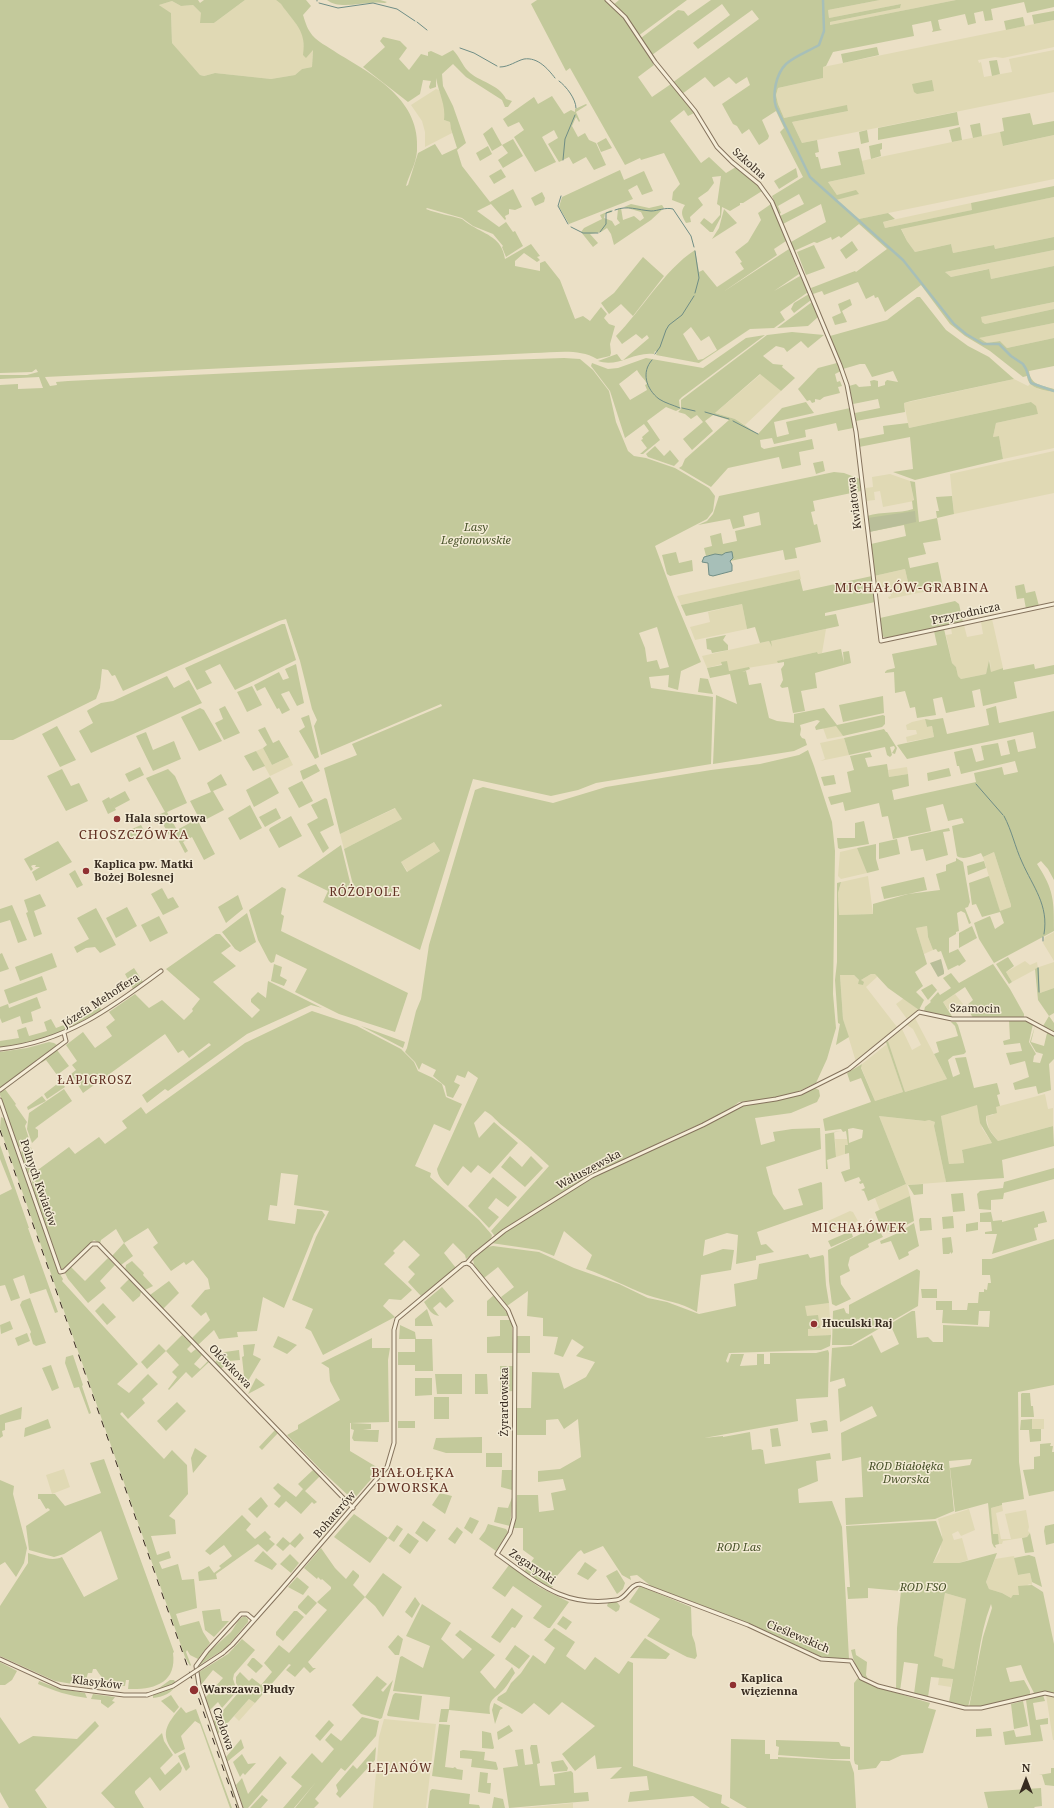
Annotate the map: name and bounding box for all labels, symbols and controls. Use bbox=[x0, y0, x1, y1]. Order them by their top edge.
street label: Szkolna bbox=[729, 145, 769, 183]
street label: Kwiatowa bbox=[845, 476, 865, 530]
park label: Lasy Legionowskie bbox=[441, 521, 511, 547]
district label: MICHAŁÓW-GRABINA bbox=[835, 580, 989, 596]
street label: Przyrodnicza bbox=[930, 600, 1002, 628]
place label: Hala sportowa bbox=[125, 812, 206, 826]
marker: Hala sportowa bbox=[112, 814, 122, 824]
district label: CHOSZCZÓWKA bbox=[79, 827, 189, 843]
place label: Kaplica pw. Matki Bożej Bolesnej bbox=[94, 858, 193, 884]
marker: Kaplica pw. Matki Bożej Bolesnej bbox=[81, 866, 91, 876]
district label: RÓŻOPOLE bbox=[329, 886, 401, 900]
street label: Józefa Mehoffera bbox=[60, 971, 142, 1031]
street label: Szamocin bbox=[950, 1002, 1000, 1016]
district label: ŁAPIGROSZ bbox=[57, 1074, 133, 1088]
street label: Polnych Kwiatów bbox=[17, 1138, 59, 1228]
street label: Wałuszewska bbox=[555, 1147, 623, 1193]
district label: MICHAŁÓWEK bbox=[811, 1222, 907, 1236]
place label: Huculski Raj bbox=[822, 1317, 893, 1331]
marker: Huculski Raj bbox=[809, 1319, 819, 1329]
street label: Ołówkowa bbox=[206, 1342, 254, 1392]
street label: Żyrardowska bbox=[498, 1367, 512, 1437]
park label: ROD Białołęka Dworska bbox=[869, 1460, 943, 1486]
district label: BIAŁOŁĘKA DWORSKA bbox=[371, 1465, 455, 1496]
street label: Bohaterów bbox=[311, 1489, 359, 1541]
park label: ROD Las bbox=[717, 1541, 761, 1555]
street label: Zegarynki bbox=[506, 1547, 558, 1587]
park label: ROD FSO bbox=[900, 1581, 946, 1595]
street label: Cieślewskich bbox=[764, 1618, 832, 1656]
place label: Kaplica więzienna bbox=[741, 1672, 798, 1698]
street label: Klasyków bbox=[71, 1673, 123, 1693]
marker: Kaplica więzienna bbox=[728, 1680, 738, 1690]
place label: Warszawa Płudy bbox=[203, 1683, 295, 1697]
marker: Warszawa Płudy bbox=[188, 1684, 200, 1696]
street label: Czołowa bbox=[210, 1706, 236, 1752]
north arrow bbox=[1006, 1760, 1046, 1800]
text: N bbox=[1022, 1760, 1030, 1775]
district label: LEJANÓW bbox=[367, 1762, 433, 1776]

